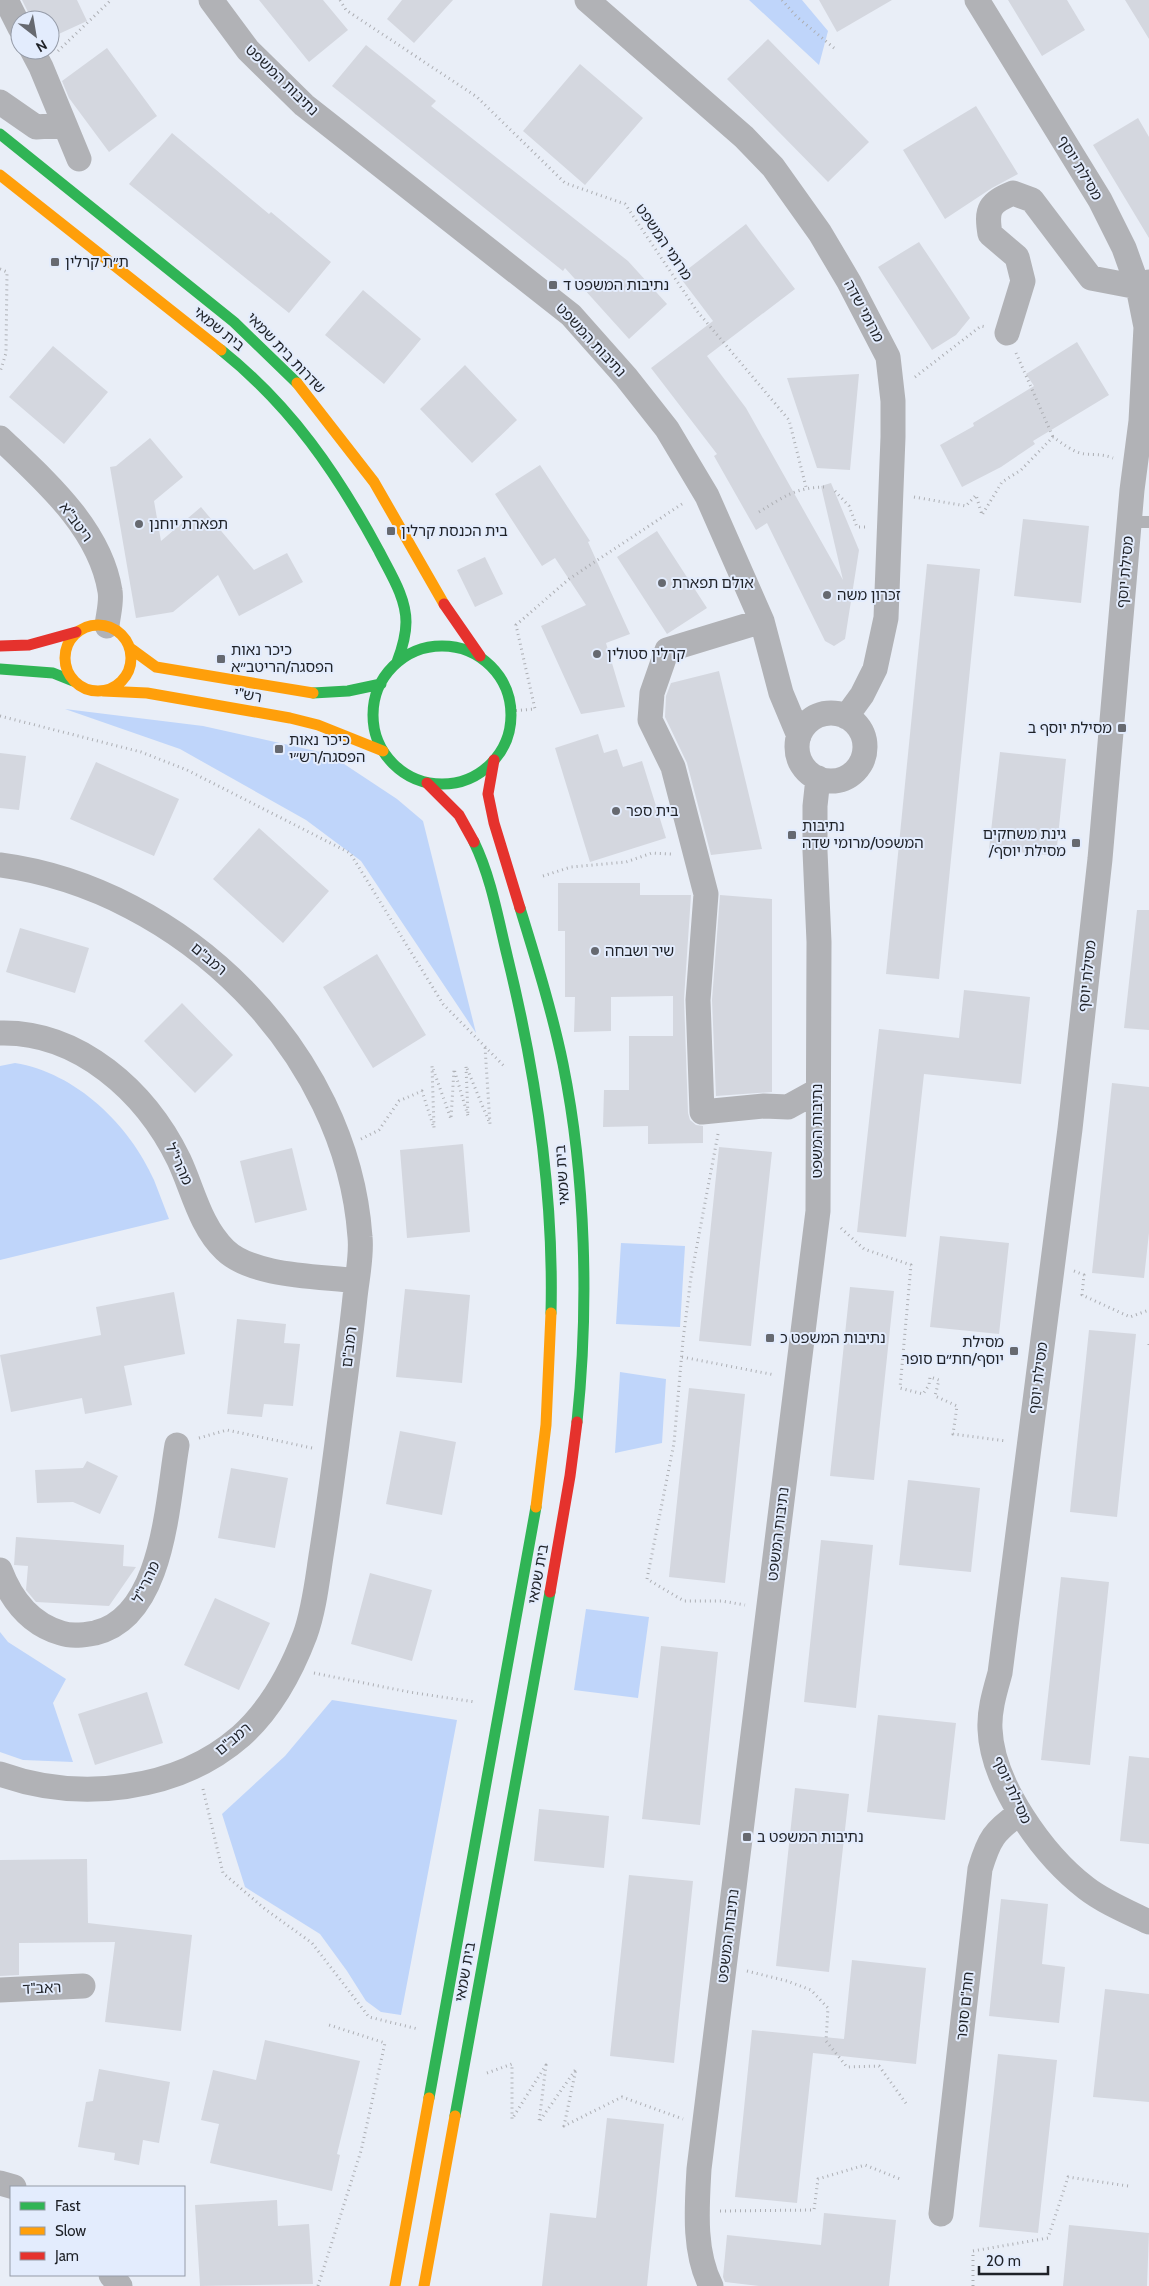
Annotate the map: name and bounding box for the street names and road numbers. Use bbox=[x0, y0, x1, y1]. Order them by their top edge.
street label: נתיבות המשפט bbox=[242, 41, 322, 119]
street label: מסילת יוסף bbox=[1054, 132, 1106, 204]
street label: מרומי המשפט bbox=[632, 200, 696, 284]
street label: מרומי שדה bbox=[840, 277, 888, 345]
street label: נתיבות המשפט bbox=[552, 299, 630, 381]
street label: בית שמאי bbox=[190, 303, 249, 355]
street label: שדרות בית שמאי bbox=[243, 309, 329, 397]
street label: ריטב"א bbox=[56, 499, 96, 545]
street label: מסילת יוסף bbox=[1113, 535, 1137, 609]
street label: רש"י bbox=[233, 684, 263, 706]
street label: רמב"ם bbox=[187, 939, 231, 979]
street label: מסילת יוסף bbox=[1074, 939, 1100, 1013]
street label: נתיבות המשפט bbox=[808, 1084, 826, 1178]
street label: מהרי"ל bbox=[161, 1140, 197, 1188]
street label: בית שמאי bbox=[551, 1144, 573, 1206]
street label: רמב"ם bbox=[338, 1325, 360, 1369]
street label: מסילת יוסף bbox=[1025, 1341, 1051, 1415]
street label: נתיבות המשפט bbox=[763, 1486, 793, 1582]
street label: בית שמאי bbox=[524, 1542, 552, 1606]
street label: מהרי"ל bbox=[128, 1558, 164, 1606]
street label: רמב"ם bbox=[211, 1719, 255, 1759]
street label: מסילת יוסף bbox=[989, 1753, 1035, 1827]
street label: נתיבות המשפט bbox=[713, 1888, 743, 1984]
street label: בית שמאי bbox=[451, 1940, 479, 2004]
street label: חת"ם סופר bbox=[952, 1971, 978, 2041]
street label: ראב"ד bbox=[22, 1978, 62, 1998]

